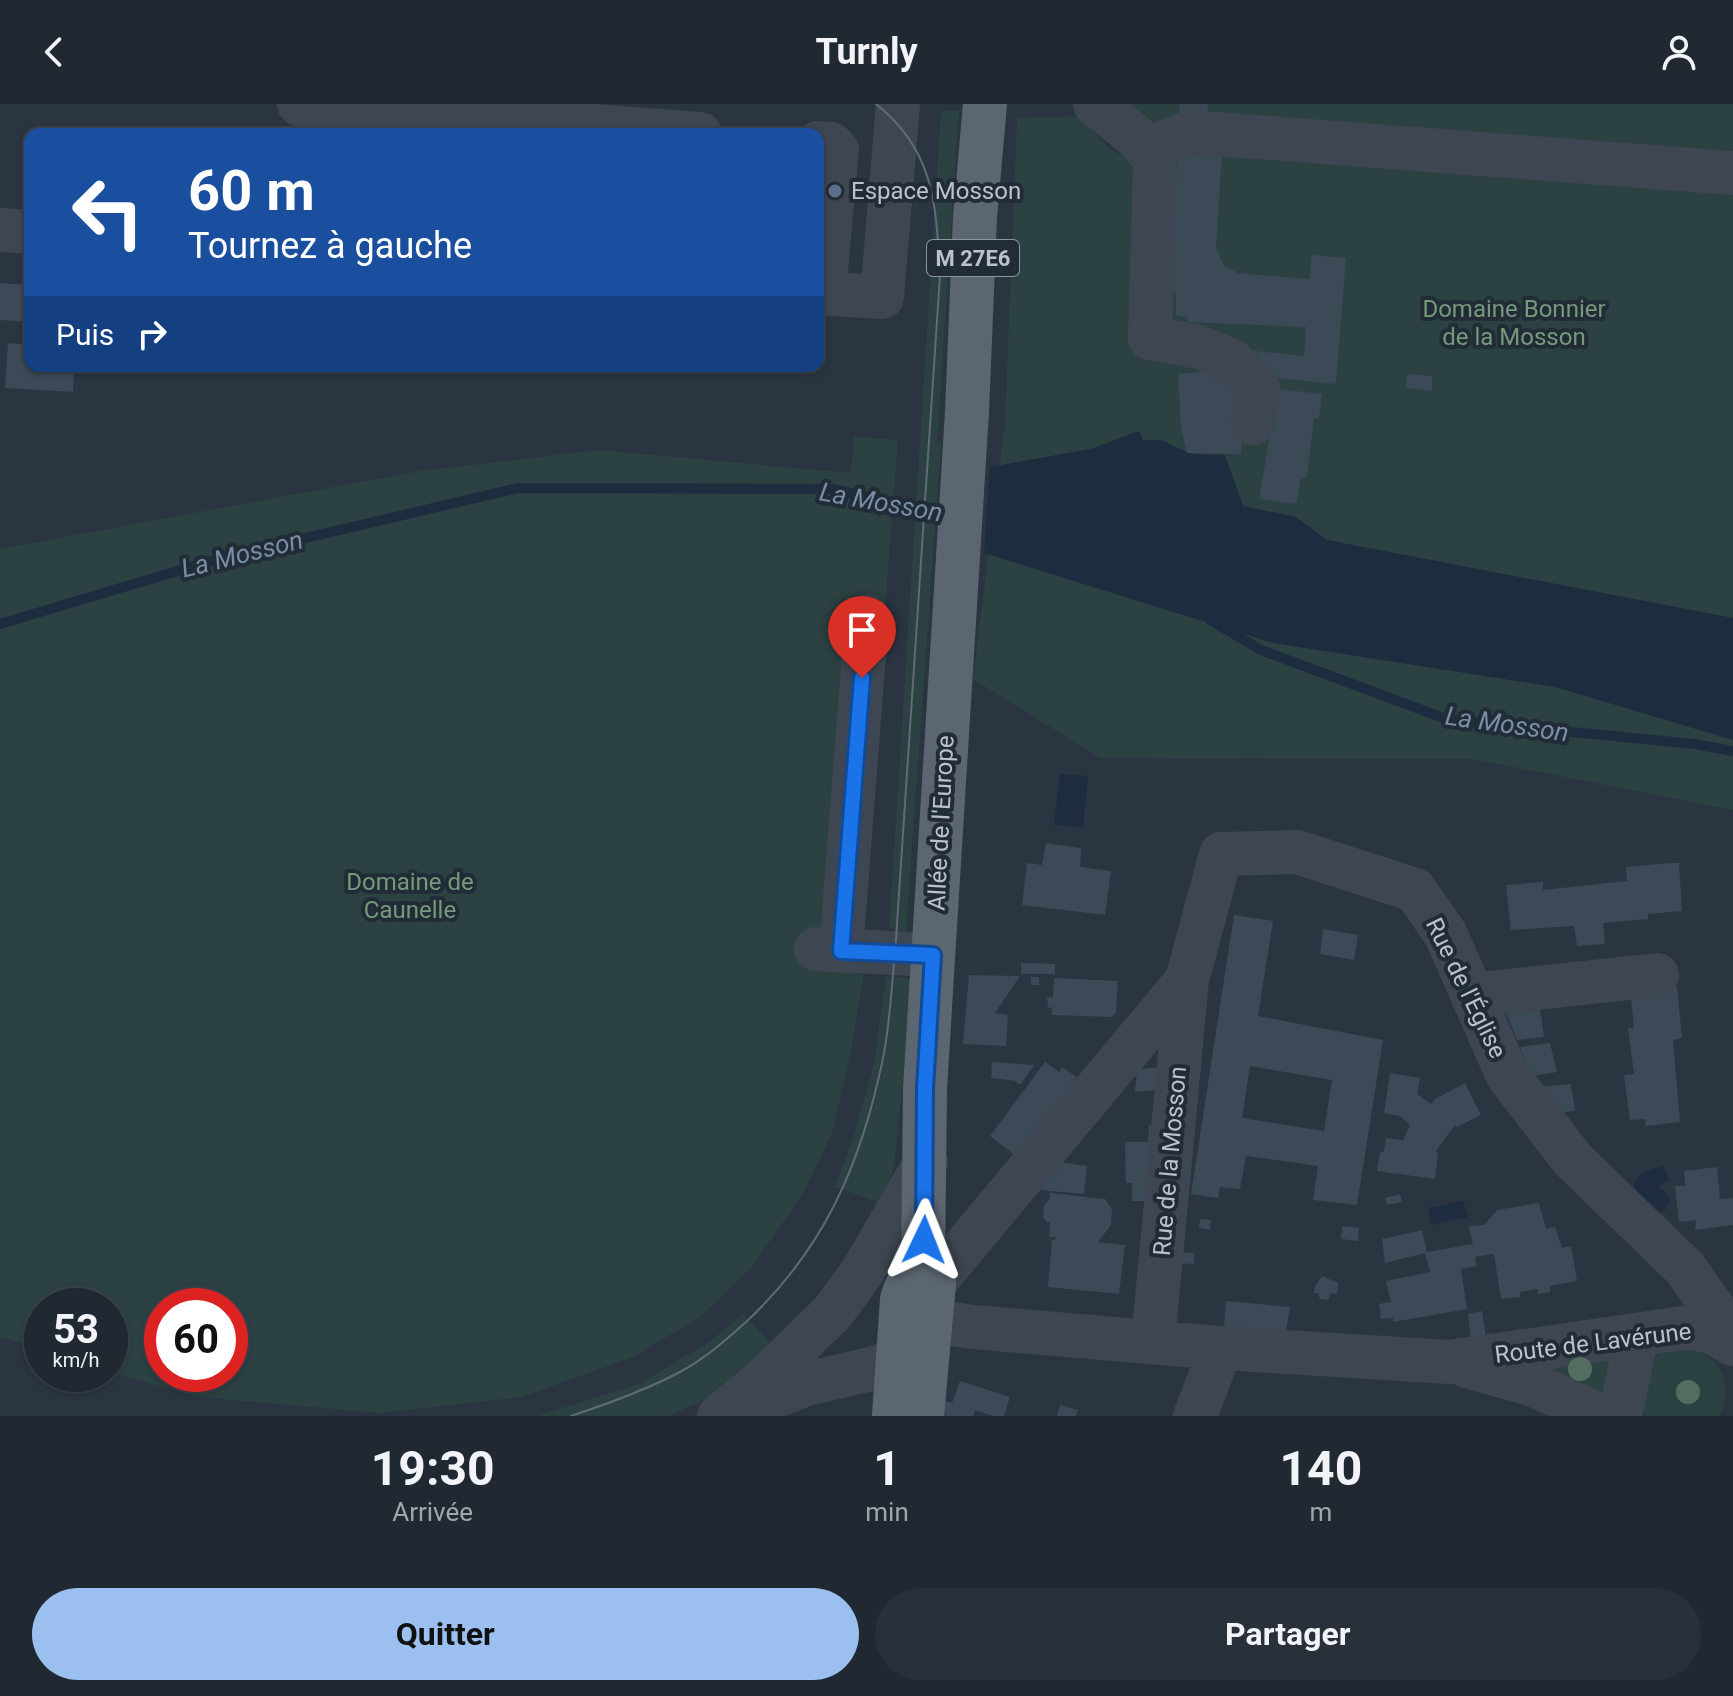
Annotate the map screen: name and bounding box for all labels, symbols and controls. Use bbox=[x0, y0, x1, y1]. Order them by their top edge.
icon: back bbox=[32, 30, 76, 74]
icon: person bbox=[1657, 30, 1701, 74]
text: Turnly bbox=[815, 31, 918, 73]
text: 60 m bbox=[188, 158, 315, 224]
icon: left bbox=[56, 160, 160, 264]
place label: Espace Mosson bbox=[851, 177, 1021, 205]
marker: Espace Mosson bbox=[826, 182, 844, 200]
text: Tournez à gauche bbox=[188, 225, 472, 267]
road number: M 27E6 bbox=[927, 240, 1019, 276]
park label: Domaine Bonnier de la Mosson bbox=[1422, 295, 1606, 351]
icon: right bbox=[130, 312, 174, 356]
text: Puis bbox=[56, 317, 114, 352]
water label: La Mosson bbox=[817, 476, 945, 528]
water label: La Mosson bbox=[178, 524, 306, 584]
pin bbox=[828, 596, 896, 678]
icon: arrive bbox=[840, 608, 884, 652]
water label: La Mosson bbox=[1443, 700, 1571, 748]
street label: Allée de l'Europe bbox=[922, 735, 960, 911]
park label: Domaine de Caunelle bbox=[346, 868, 474, 924]
street label: Rue de l'Église bbox=[1420, 913, 1512, 1063]
street label: Rue de la Mosson bbox=[1148, 1065, 1192, 1257]
position arrow bbox=[882, 1198, 966, 1282]
speed limit sign: 60 bbox=[144, 1288, 248, 1392]
text: 53 bbox=[53, 1306, 99, 1353]
street label: Route de Lavérune bbox=[1493, 1317, 1693, 1369]
text: km/h bbox=[53, 1348, 99, 1372]
text: 19:30 bbox=[371, 1440, 494, 1497]
text: 1 bbox=[873, 1440, 901, 1497]
text: 140 bbox=[1280, 1440, 1362, 1497]
text: Arrivée bbox=[392, 1497, 473, 1527]
text: min bbox=[865, 1497, 909, 1527]
text: m bbox=[1309, 1497, 1332, 1527]
button: Quitter bbox=[32, 1588, 859, 1680]
button: Partager bbox=[875, 1588, 1701, 1680]

